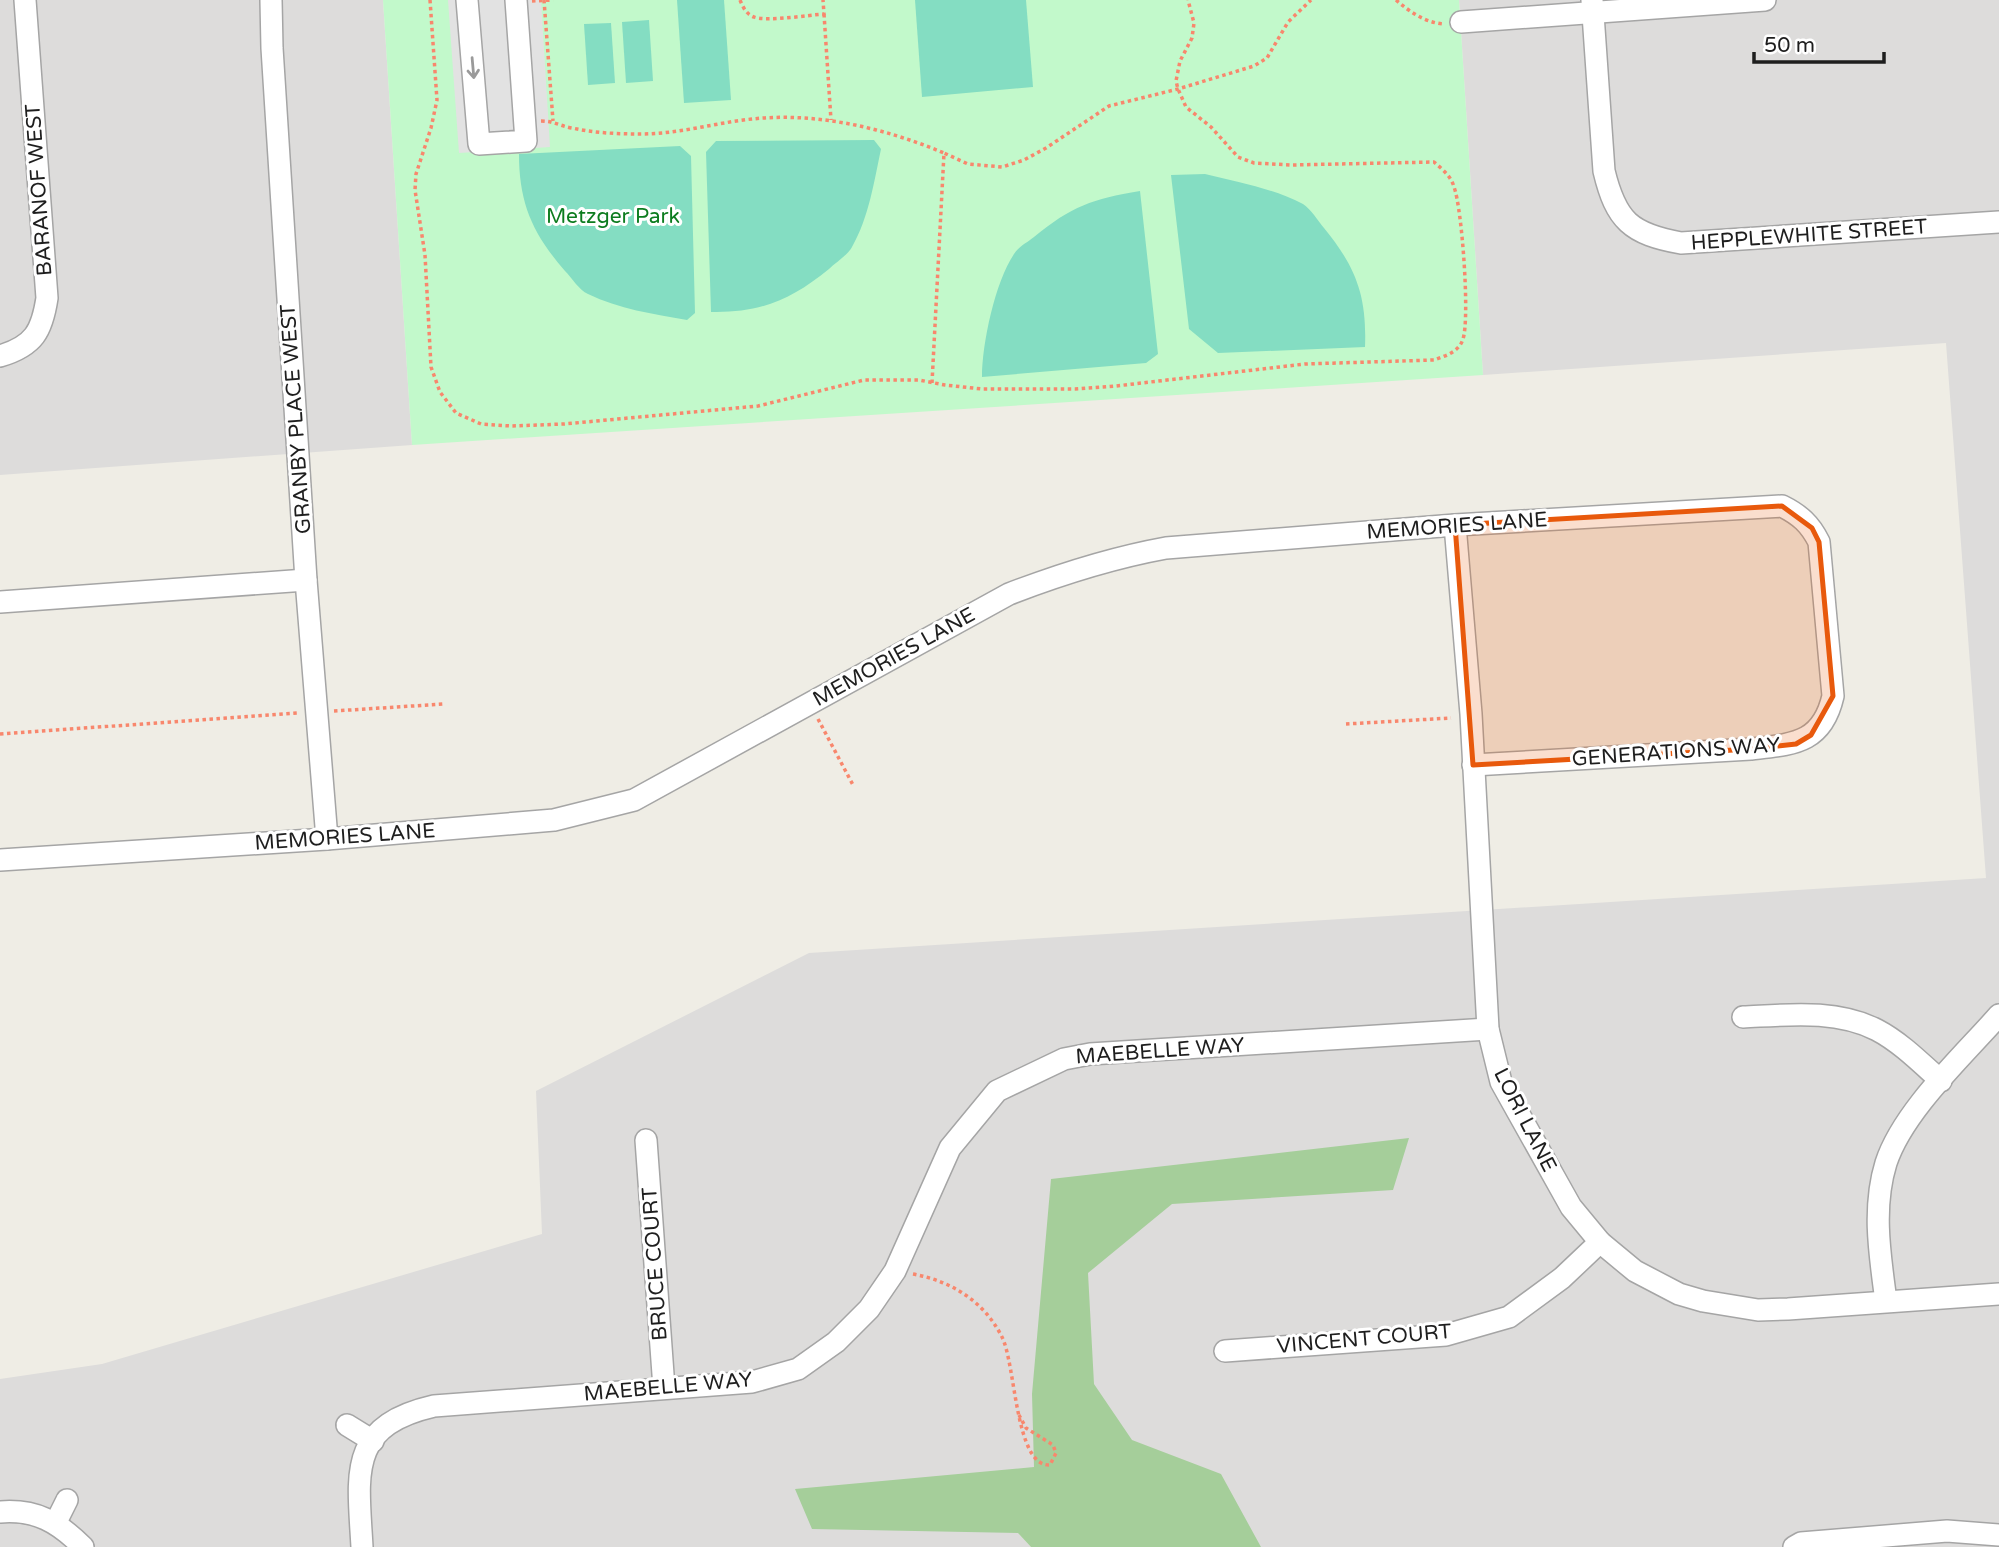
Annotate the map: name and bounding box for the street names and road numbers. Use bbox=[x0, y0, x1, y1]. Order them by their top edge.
street label: BARANOF WEST bbox=[20, 103, 57, 277]
street label: HEPPLEWHITE STREET bbox=[1690, 214, 1928, 256]
street label: GRANBY PLACE WEST bbox=[275, 303, 317, 535]
street label: MEMORIES LANE bbox=[1366, 507, 1548, 545]
street label: MEMORIES LANE bbox=[809, 602, 979, 712]
street label: GENERATIONS WAY bbox=[1571, 732, 1781, 772]
street label: MEMORIES LANE bbox=[254, 818, 436, 856]
street label: MAEBELLE WAY bbox=[1075, 1033, 1245, 1069]
street label: LORI LANE bbox=[1488, 1064, 1562, 1176]
street label: BRUCE COURT bbox=[637, 1186, 673, 1342]
street label: VINCENT COURT bbox=[1276, 1319, 1453, 1359]
street label: MAEBELLE WAY bbox=[583, 1367, 753, 1407]

